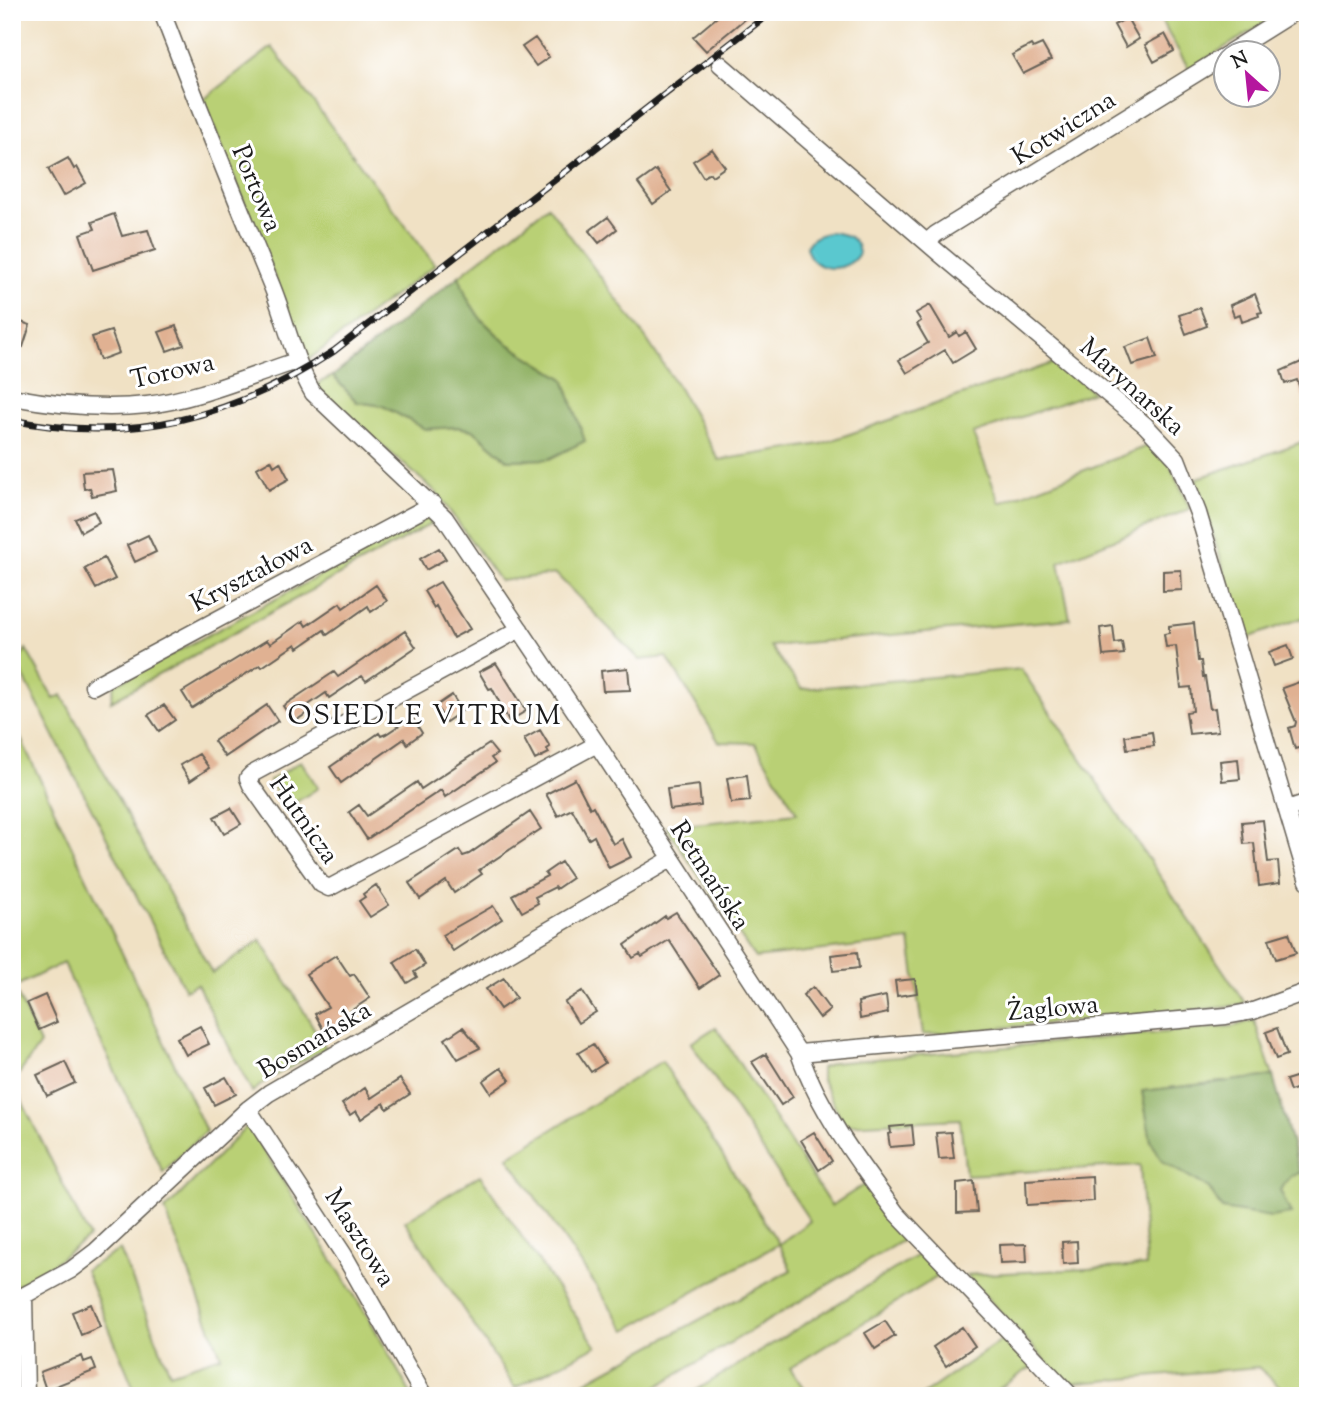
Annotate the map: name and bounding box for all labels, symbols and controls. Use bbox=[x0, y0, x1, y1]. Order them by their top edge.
north arrow bbox=[1212, 38, 1282, 108]
text: N bbox=[1228, 46, 1253, 77]
street label: Kotwiczna bbox=[1005, 83, 1123, 176]
street label: Portowa bbox=[221, 140, 291, 238]
street label: Marynarska bbox=[1070, 330, 1193, 446]
street label: Torowa bbox=[127, 345, 218, 400]
street label: Kryształowa bbox=[184, 527, 320, 623]
district label: OSIEDLE VITRUM bbox=[287, 697, 563, 737]
street label: Hutnicza bbox=[259, 769, 347, 872]
street label: Retmańska bbox=[660, 814, 758, 938]
street label: Żaglowa bbox=[1006, 987, 1100, 1032]
street label: Bosmańska bbox=[252, 993, 379, 1089]
street label: Masztowa bbox=[314, 1182, 404, 1295]

